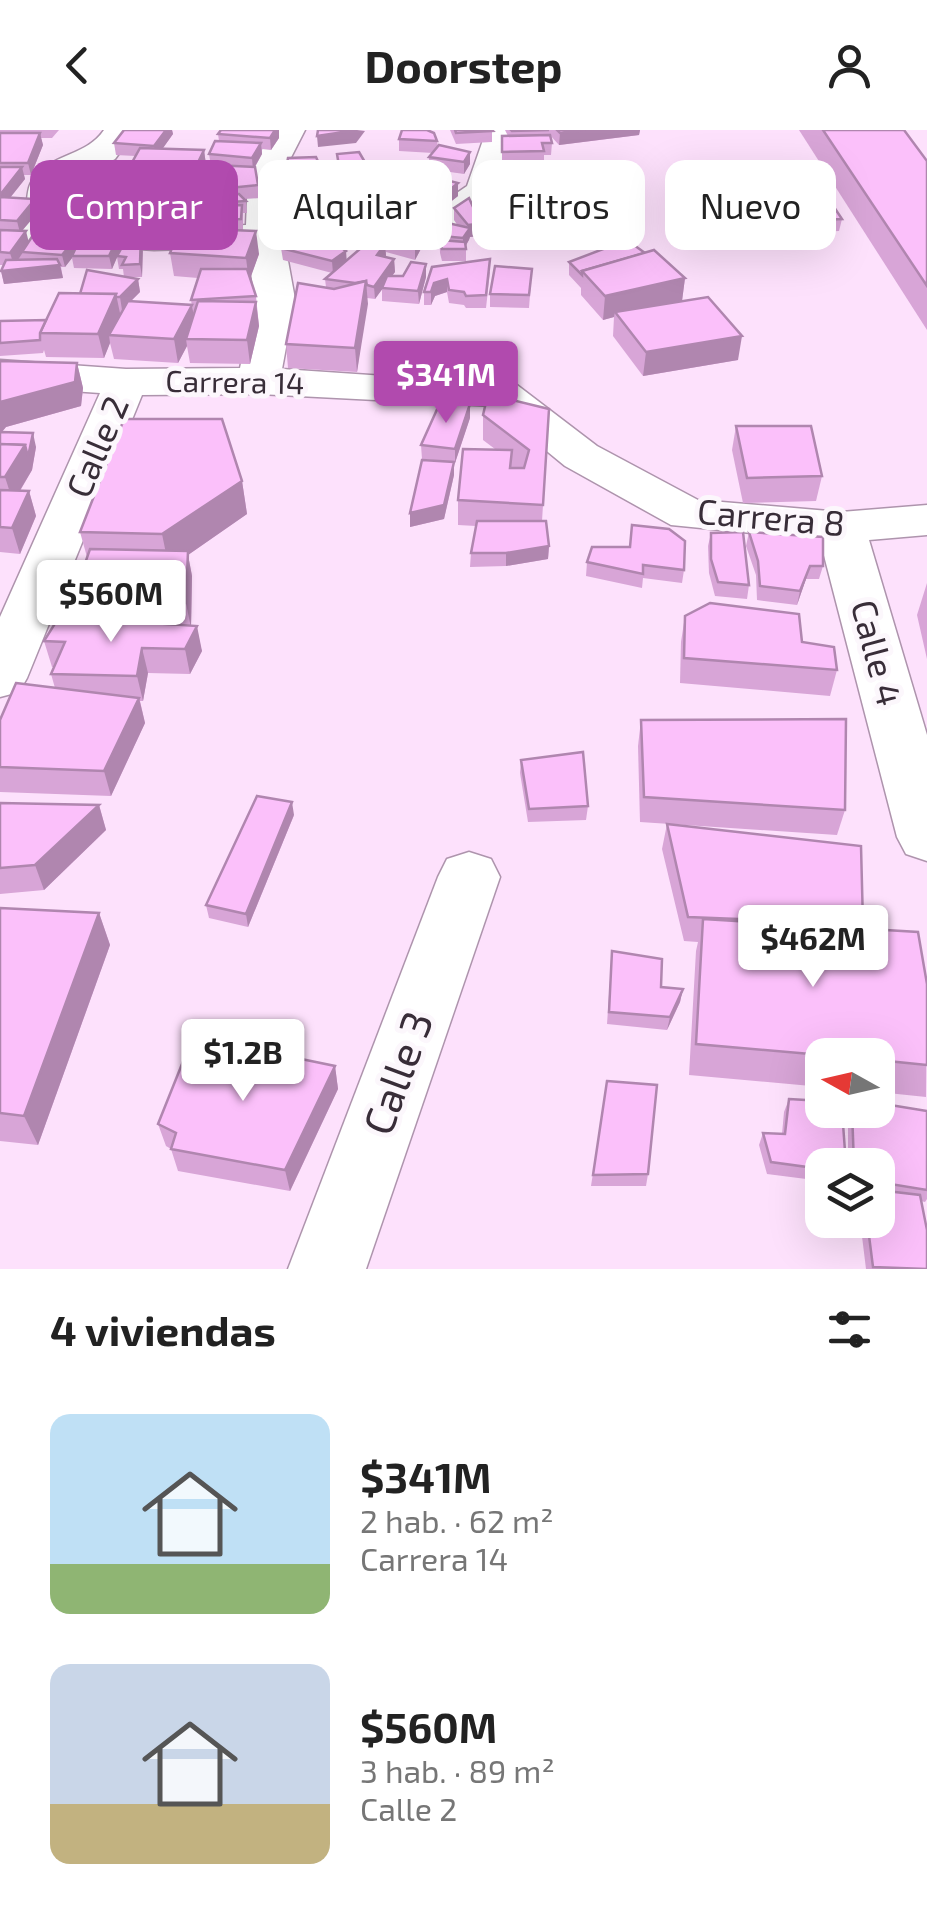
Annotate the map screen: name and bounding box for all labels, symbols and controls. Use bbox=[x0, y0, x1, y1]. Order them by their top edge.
icon: back bbox=[50, 38, 105, 93]
text: Doorstep bbox=[365, 38, 562, 92]
icon: person bbox=[822, 38, 877, 93]
chip: Comprar bbox=[30, 160, 238, 250]
chip: Alquilar bbox=[258, 160, 452, 250]
chip: Filtros bbox=[472, 160, 645, 250]
chip: Nuevo bbox=[665, 160, 836, 250]
pin: $341M bbox=[376, 341, 516, 426]
text: $341M bbox=[396, 354, 496, 392]
street label: Carrera 14 bbox=[165, 362, 305, 400]
street label: Calle 2 bbox=[56, 389, 136, 503]
street label: Carrera 8 bbox=[696, 489, 847, 543]
pin: $560M bbox=[41, 560, 181, 645]
text: $560M bbox=[59, 573, 163, 611]
street label: Calle 4 bbox=[844, 595, 912, 710]
pin: $462M bbox=[743, 905, 883, 990]
text: $462M bbox=[760, 918, 866, 956]
street label: Calle 3 bbox=[351, 1004, 441, 1141]
pin: $1.2B bbox=[173, 1019, 313, 1104]
text: $1.2B bbox=[203, 1032, 283, 1070]
north arrow bbox=[805, 1038, 895, 1128]
map controls bbox=[805, 1038, 895, 1238]
button: layers bbox=[805, 1148, 895, 1238]
icon: filters bbox=[822, 1302, 877, 1357]
text: 4 viviendas bbox=[50, 1304, 276, 1354]
text: $341M bbox=[360, 1451, 492, 1501]
icon: home bbox=[130, 1454, 250, 1574]
text: 2 hab. · 62 m² bbox=[360, 1501, 553, 1539]
text: Carrera 14 bbox=[360, 1539, 508, 1577]
text: $560M bbox=[360, 1701, 497, 1751]
icon: home bbox=[130, 1704, 250, 1824]
text: 3 hab. · 89 m² bbox=[360, 1751, 555, 1789]
text: Calle 2 bbox=[360, 1789, 457, 1827]

